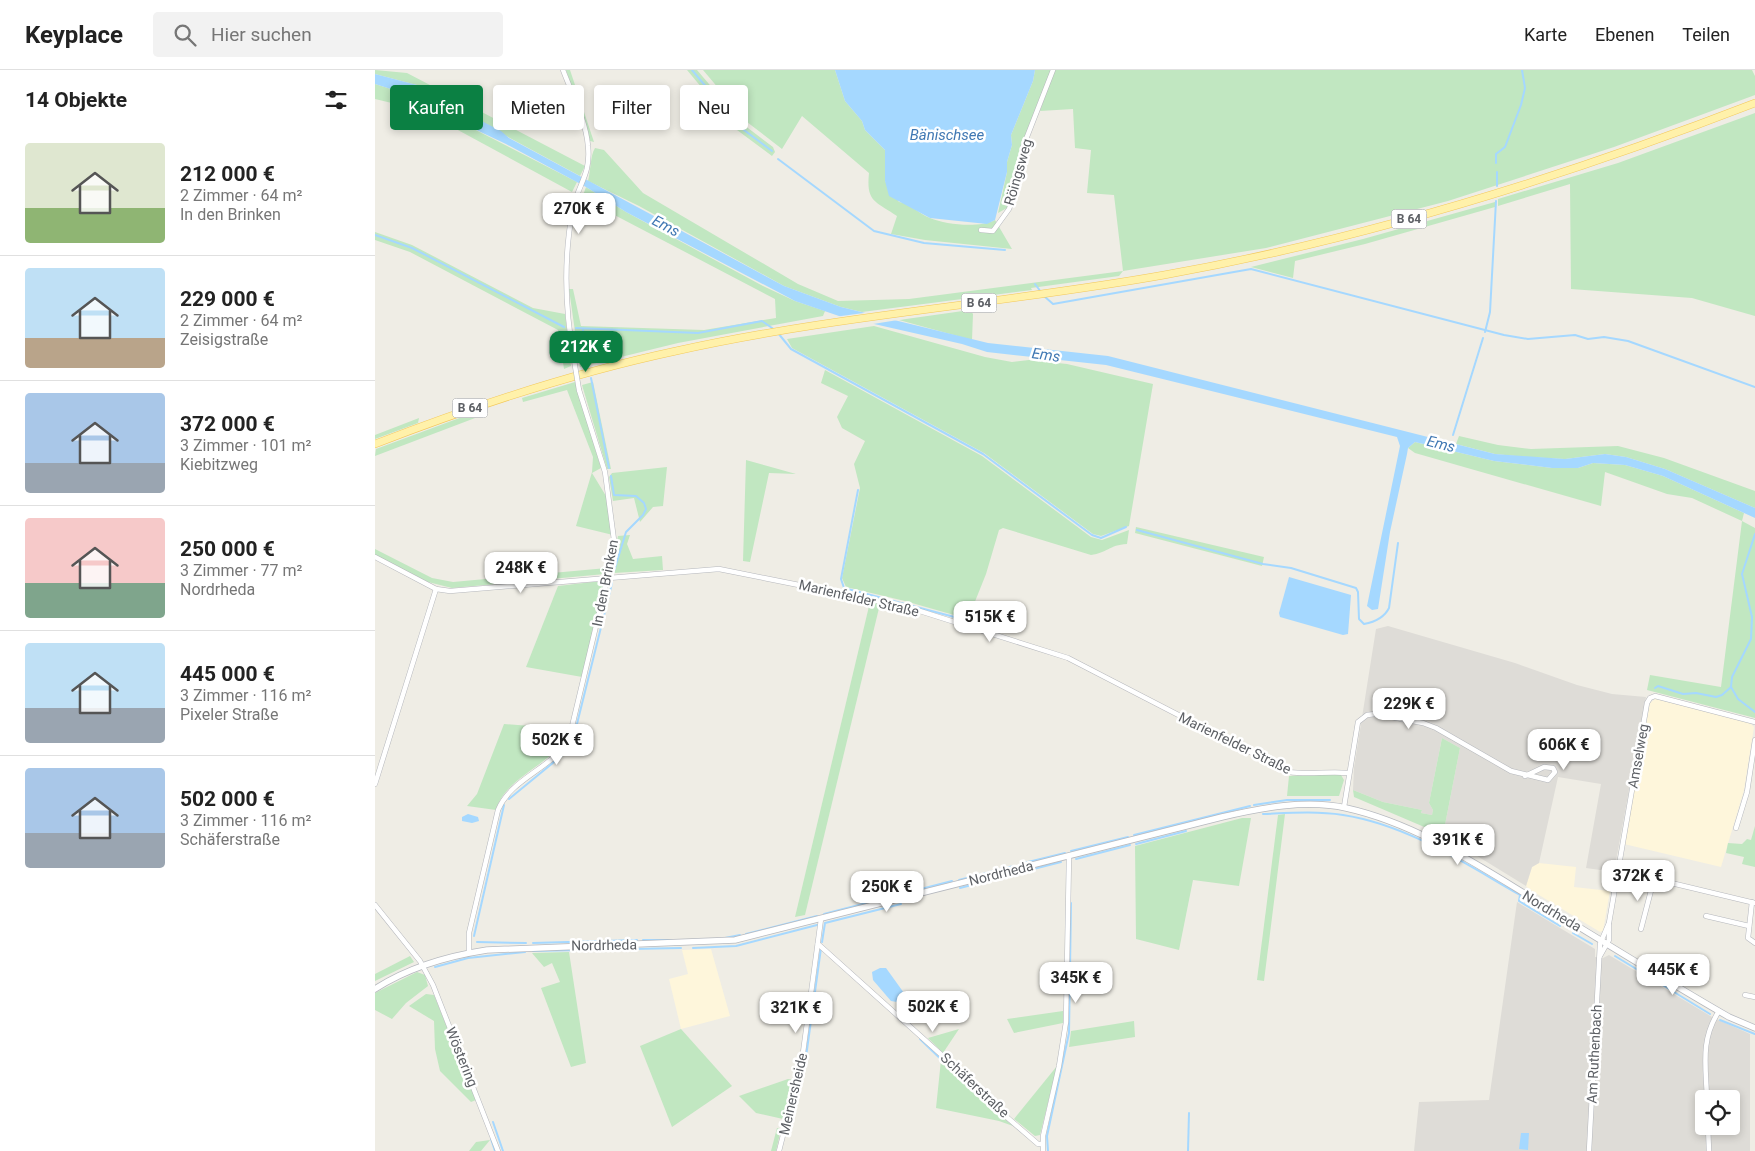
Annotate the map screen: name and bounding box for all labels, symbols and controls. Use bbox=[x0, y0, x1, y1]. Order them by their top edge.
search box bbox=[153, 12, 503, 57]
text: Keyplace bbox=[25, 21, 123, 49]
icon: search bbox=[171, 21, 199, 49]
text: Hier suchen bbox=[211, 23, 312, 46]
text: Karte bbox=[1524, 24, 1567, 45]
text: Ebenen bbox=[1595, 24, 1654, 45]
text: Teilen bbox=[1682, 24, 1730, 45]
chip: Kaufen bbox=[390, 85, 483, 130]
chip: Mieten bbox=[493, 85, 584, 130]
chip: Filter bbox=[594, 85, 670, 130]
chip: Neu bbox=[680, 85, 748, 130]
icon: filters bbox=[322, 86, 350, 114]
text: 14 Objekte bbox=[25, 88, 127, 112]
water label: Bänischsee bbox=[910, 126, 985, 144]
street label: Röingsweg bbox=[1001, 137, 1035, 207]
text: 212 000 € bbox=[180, 162, 275, 186]
icon: home bbox=[65, 163, 125, 223]
text: 2 Zimmer · 64 m² bbox=[180, 186, 302, 205]
pin: 270K € bbox=[538, 192, 620, 235]
text: 270K € bbox=[554, 199, 604, 218]
text: In den Brinken bbox=[180, 205, 281, 224]
road number: B 64 bbox=[1391, 210, 1427, 228]
water label: Ems bbox=[649, 211, 683, 241]
text: 229 000 € bbox=[180, 287, 275, 311]
icon: home bbox=[65, 288, 125, 348]
road number: B 64 bbox=[961, 294, 997, 312]
text: 2 Zimmer · 64 m² bbox=[180, 311, 302, 330]
text: Zeisigstraße bbox=[180, 330, 268, 349]
pin: 212K € bbox=[545, 330, 627, 373]
text: 212K € bbox=[561, 337, 611, 356]
water label: Ems bbox=[1031, 344, 1061, 366]
road number: B 64 bbox=[453, 398, 487, 418]
text: 372 000 € bbox=[180, 412, 275, 436]
icon: home bbox=[65, 413, 125, 473]
water label: Ems bbox=[1425, 432, 1457, 456]
text: 3 Zimmer · 101 m² bbox=[180, 436, 311, 455]
text: Kiebitzweg bbox=[180, 455, 258, 474]
text: 250 000 € bbox=[180, 537, 275, 561]
icon: home bbox=[65, 538, 125, 598]
street label: In den Brinken bbox=[589, 538, 621, 628]
pin: 248K € bbox=[480, 552, 562, 594]
text: 248K € bbox=[496, 558, 546, 577]
text: 3 Zimmer · 77 m² bbox=[180, 561, 302, 580]
street label: Marienfelder Straße bbox=[797, 576, 921, 620]
text: Nordrheda bbox=[180, 580, 255, 599]
pin: 515K € bbox=[949, 600, 1031, 643]
text: 515K € bbox=[965, 607, 1015, 626]
text: 445 000 € bbox=[180, 662, 275, 686]
icon: home bbox=[65, 663, 125, 723]
text: 3 Zimmer · 116 m² bbox=[180, 686, 311, 705]
pin: 229K € bbox=[1368, 688, 1450, 730]
text: 229K € bbox=[1384, 694, 1434, 713]
text: Pixeler Straße bbox=[180, 705, 279, 724]
street label: Marienfelder Straße bbox=[1176, 709, 1294, 777]
street label: Amselweg bbox=[1624, 722, 1652, 790]
pin: 502K € bbox=[516, 724, 598, 766]
pin: 606K € bbox=[1523, 728, 1605, 771]
text: 502K € bbox=[532, 730, 582, 749]
text: 606K € bbox=[1539, 735, 1589, 754]
text: 502 000 € bbox=[180, 787, 275, 811]
icon: home bbox=[65, 788, 125, 848]
text: 3 Zimmer · 116 m² bbox=[180, 811, 311, 830]
pin: 391K € bbox=[1417, 824, 1499, 866]
text: Schäferstraße bbox=[180, 830, 280, 849]
text: 391K € bbox=[1433, 830, 1483, 849]
street label: Nordrheda bbox=[967, 857, 1035, 889]
pin: 372K € bbox=[1597, 860, 1679, 902]
text: 372K € bbox=[1613, 866, 1663, 885]
pin: 250K € bbox=[846, 870, 928, 913]
text: 250K € bbox=[862, 877, 912, 896]
street label: Nordrheda bbox=[1520, 887, 1584, 935]
street label: Nordrheda bbox=[571, 936, 637, 954]
pin: 445K € bbox=[1632, 954, 1714, 996]
text: 445K € bbox=[1648, 960, 1698, 979]
pin: 345K € bbox=[1035, 962, 1117, 1004]
text: 345K € bbox=[1051, 968, 1101, 987]
pin: 502K € bbox=[892, 990, 974, 1033]
pin: 321K € bbox=[755, 992, 837, 1034]
text: 502K € bbox=[908, 997, 958, 1016]
text: 321K € bbox=[771, 998, 821, 1017]
street label: Am Ruthenbach bbox=[1583, 1004, 1605, 1104]
street label: Wöstering bbox=[443, 1025, 481, 1089]
street label: Schäferstraße bbox=[938, 1049, 1012, 1121]
street label: Meinersheide bbox=[776, 1051, 810, 1137]
map controls bbox=[1695, 1090, 1740, 1135]
button: locate bbox=[1695, 1090, 1740, 1135]

